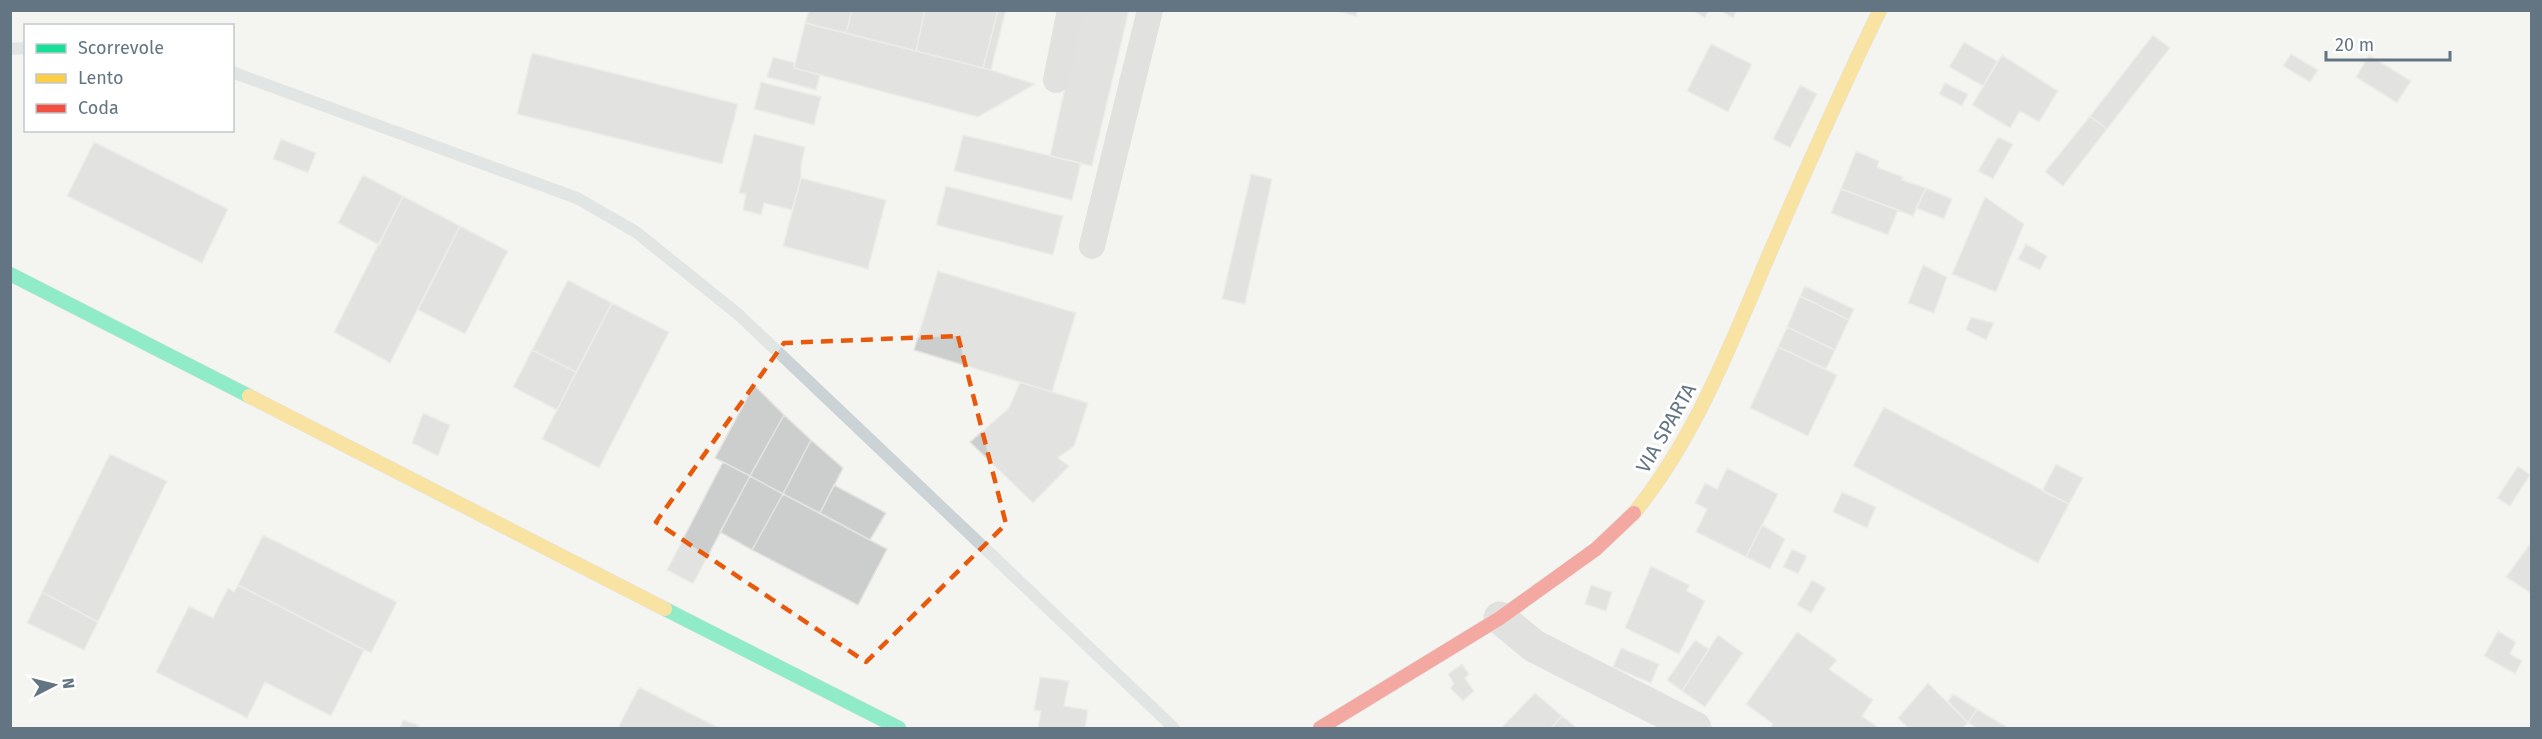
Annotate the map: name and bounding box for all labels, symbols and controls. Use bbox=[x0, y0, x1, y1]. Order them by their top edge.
legend bbox=[24, 24, 234, 132]
scale bar bbox=[2326, 24, 2450, 62]
text: 20 m bbox=[2335, 34, 2374, 56]
text: Scorrevole bbox=[78, 37, 164, 59]
text: Lento bbox=[78, 67, 124, 89]
text: Coda bbox=[78, 97, 119, 119]
street label: VIA SPARTA bbox=[1631, 379, 1701, 477]
north arrow bbox=[24, 655, 84, 715]
text: N bbox=[58, 677, 78, 690]

